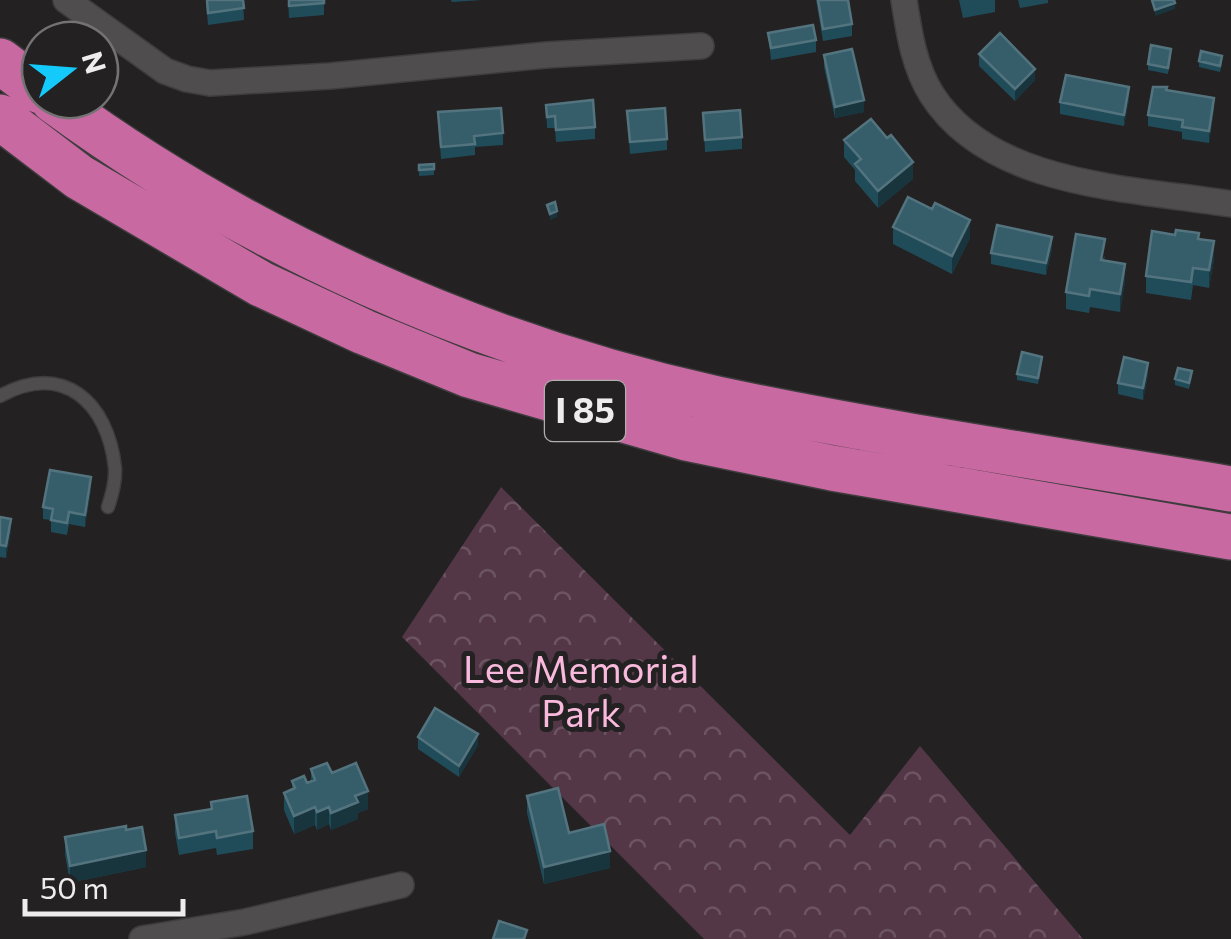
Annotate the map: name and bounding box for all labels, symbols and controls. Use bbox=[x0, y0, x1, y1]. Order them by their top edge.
north arrow bbox=[20, 20, 120, 120]
text: N bbox=[76, 47, 114, 77]
road number: I 85 bbox=[545, 381, 625, 441]
park label: Lee Memorial Park bbox=[463, 644, 699, 735]
scale bar bbox=[25, 854, 182, 916]
text: 50 m bbox=[40, 868, 109, 905]

